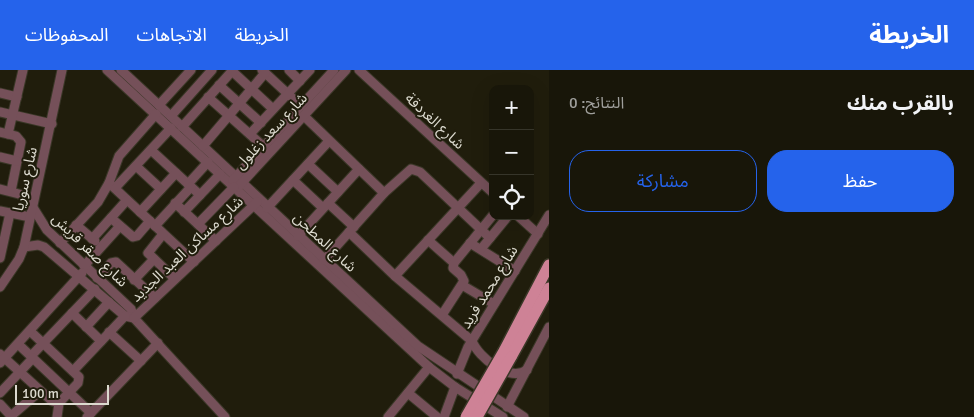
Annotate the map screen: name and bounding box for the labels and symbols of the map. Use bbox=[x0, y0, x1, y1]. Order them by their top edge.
street label: شارع سعد زغلول bbox=[231, 89, 313, 175]
street label: شارع الغردقة bbox=[400, 89, 469, 155]
street label: شارع سوريا bbox=[9, 145, 44, 214]
street label: شارع مساكن العبد الجديد bbox=[127, 192, 249, 308]
street label: شارع المطحن bbox=[288, 208, 361, 278]
street label: شارع صقر قريش bbox=[46, 209, 132, 293]
street label: شارع محمد فريد bbox=[456, 242, 524, 333]
scale bar bbox=[15, 382, 109, 405]

